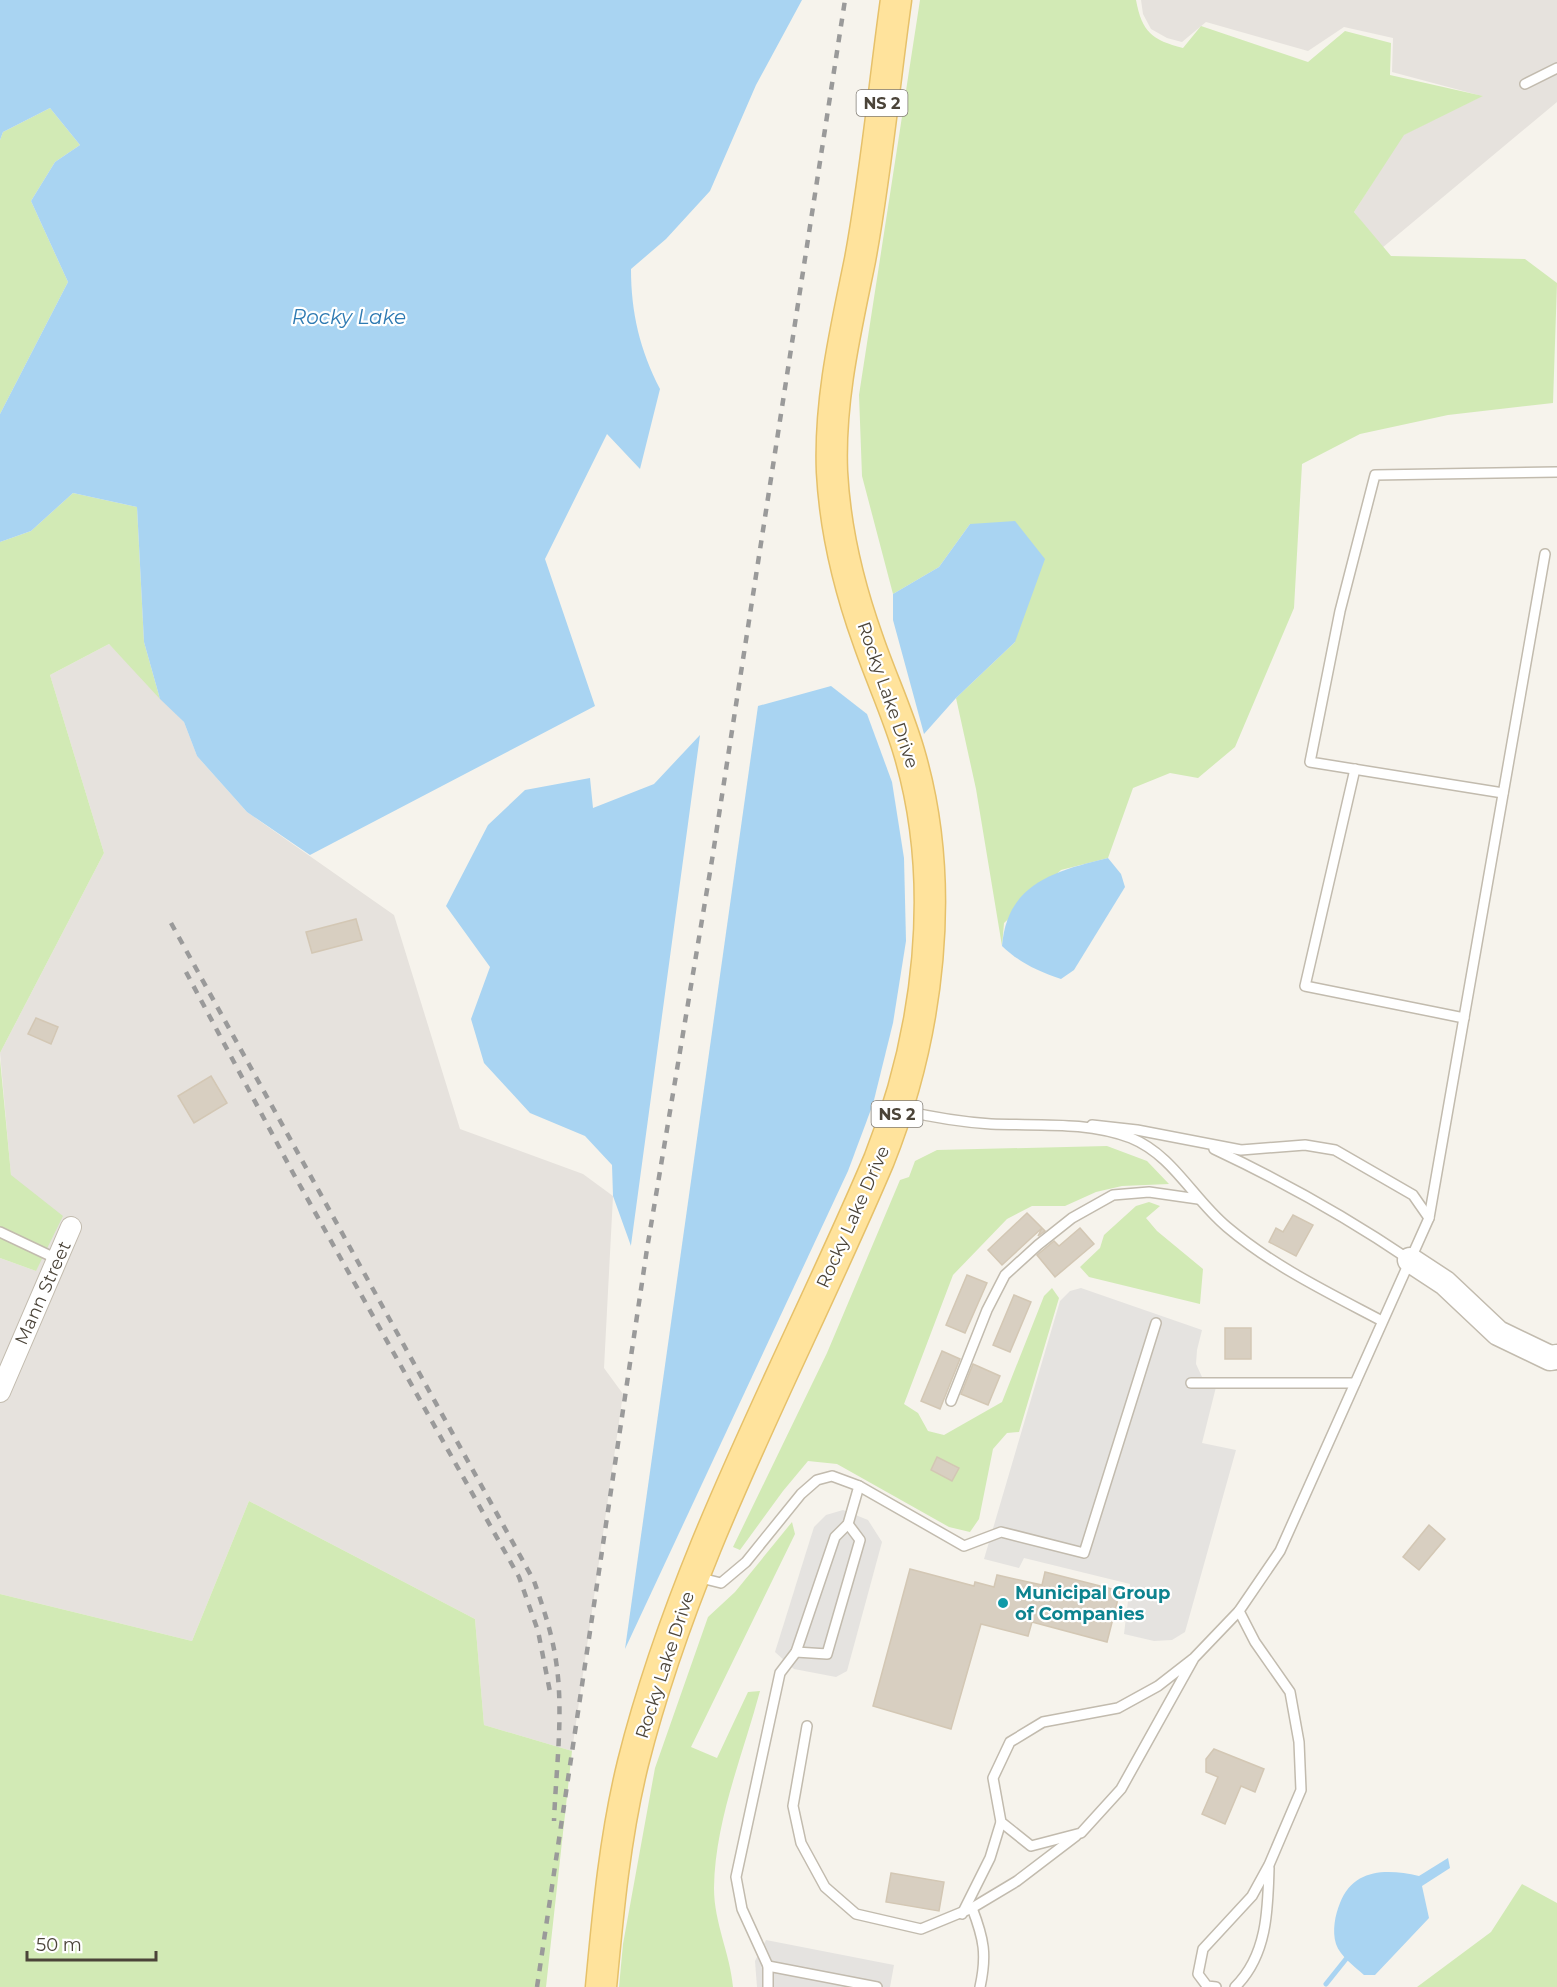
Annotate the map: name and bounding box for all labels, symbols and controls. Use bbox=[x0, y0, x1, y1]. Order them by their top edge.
road number: NS 2 bbox=[856, 90, 908, 116]
water label: Rocky Lake bbox=[292, 305, 406, 329]
street label: Rocky Lake Drive bbox=[853, 619, 923, 771]
road number: NS 2 bbox=[872, 1101, 922, 1127]
street label: Rocky Lake Drive bbox=[812, 1142, 894, 1292]
street label: Mann Street bbox=[10, 1238, 76, 1348]
place label: Municipal Group of Companies bbox=[1015, 1582, 1170, 1625]
street label: Rocky Lake Drive bbox=[631, 1589, 699, 1741]
marker: Municipal Group of Companies bbox=[996, 1596, 1010, 1610]
scale bar bbox=[27, 1924, 156, 1962]
text: 50 m bbox=[36, 1934, 82, 1956]

